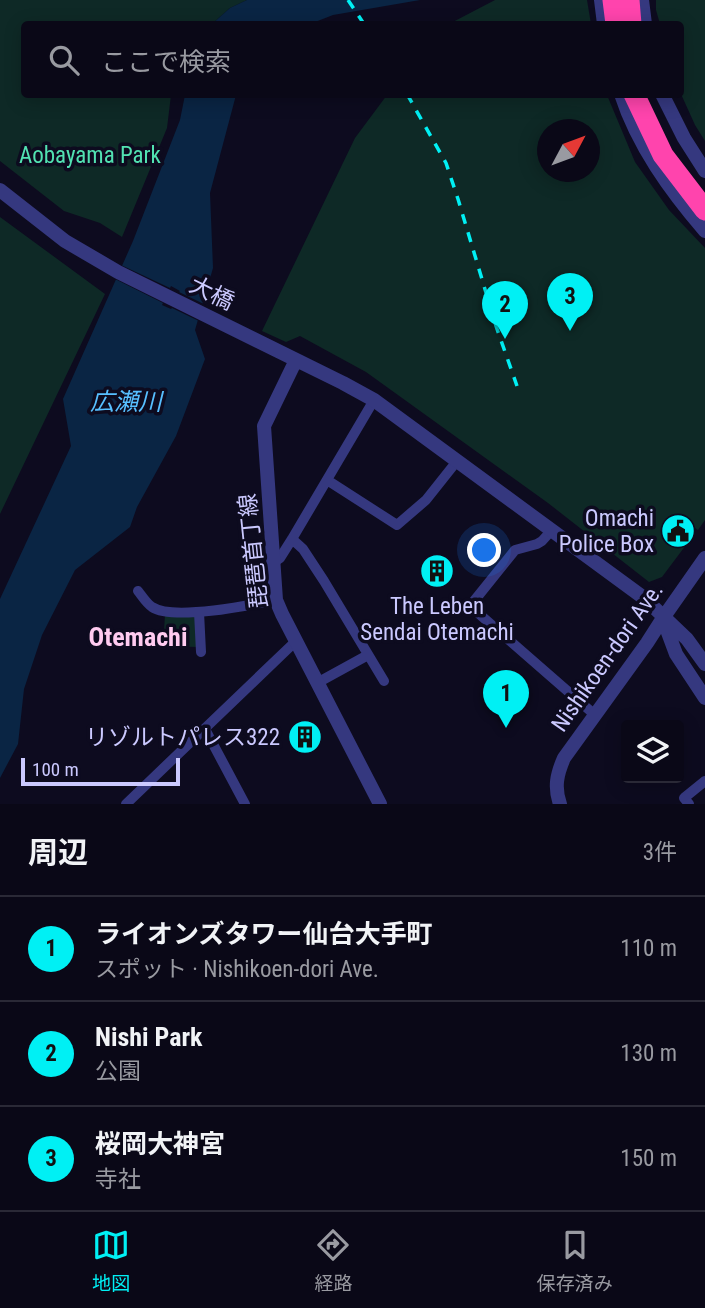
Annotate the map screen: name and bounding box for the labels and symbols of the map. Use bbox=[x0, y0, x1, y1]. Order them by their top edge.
north arrow bbox=[537, 119, 600, 182]
park label: Aobayama Park bbox=[19, 142, 162, 169]
street label: 大橋 bbox=[185, 271, 238, 316]
pin: 3 bbox=[547, 273, 593, 331]
pin: 2 bbox=[482, 281, 528, 339]
water label: 広瀬川 bbox=[90, 388, 165, 416]
street label: 琵琶首丁線 bbox=[234, 492, 273, 610]
place label: Omachi Police Box bbox=[559, 505, 654, 558]
public building icon: Omachi Police Box bbox=[659, 512, 697, 550]
your location bbox=[467, 533, 501, 567]
building icon: The Leben Sendai Otemachi bbox=[418, 552, 456, 590]
street label: Nishikoen-dori Ave. bbox=[546, 578, 669, 737]
place label: The Leben Sendai Otemachi bbox=[360, 593, 514, 646]
district label: Otemachi bbox=[89, 622, 187, 652]
pin: 1 bbox=[483, 670, 529, 728]
building icon: リゾルトパレス322 bbox=[286, 718, 324, 756]
place label: リゾルトパレス322 bbox=[85, 724, 280, 751]
scale bar bbox=[21, 755, 180, 787]

